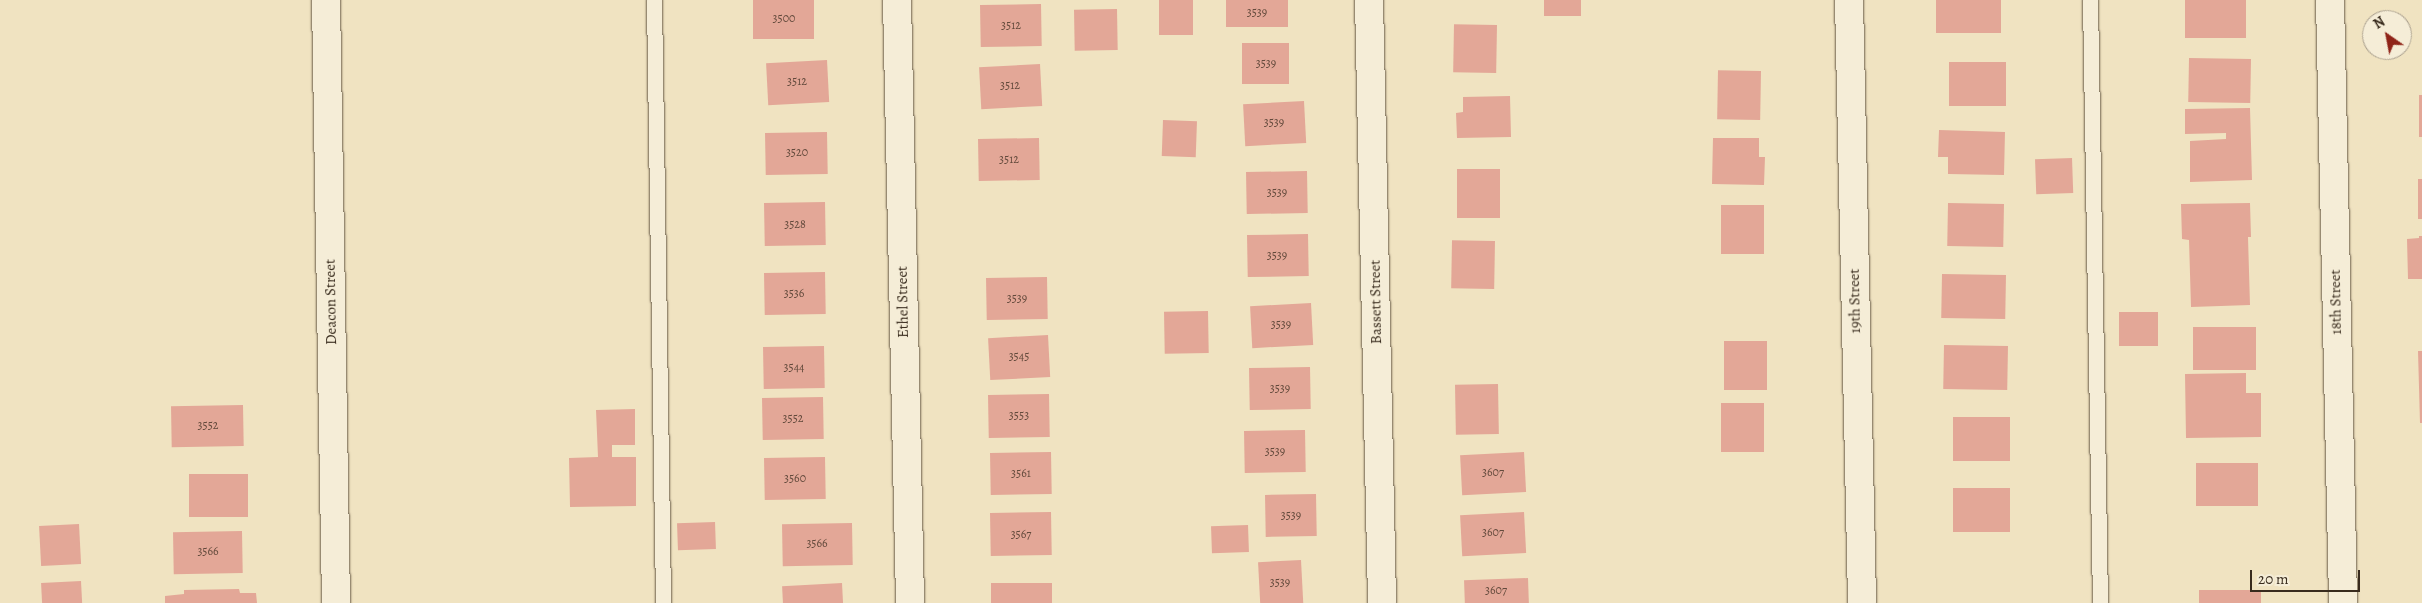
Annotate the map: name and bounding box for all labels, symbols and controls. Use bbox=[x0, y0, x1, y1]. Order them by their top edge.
house number: 3539 bbox=[1247, 6, 1267, 20]
north arrow bbox=[2362, 10, 2412, 60]
house number: 3500 bbox=[773, 12, 795, 26]
text: N bbox=[2370, 12, 2389, 34]
house number: 3512 bbox=[1001, 19, 1021, 33]
house number: 3539 bbox=[1256, 57, 1276, 71]
house number: 3512 bbox=[787, 75, 807, 89]
house number: 3512 bbox=[1000, 79, 1020, 93]
house number: 3539 bbox=[1264, 116, 1284, 130]
house number: 3520 bbox=[786, 146, 808, 160]
house number: 3512 bbox=[999, 153, 1019, 167]
house number: 3539 bbox=[1267, 186, 1287, 200]
house number: 3528 bbox=[784, 218, 806, 232]
house number: 3539 bbox=[1267, 249, 1287, 263]
street label: Deacon Street bbox=[321, 259, 341, 345]
street label: Bassett Street bbox=[1366, 260, 1386, 344]
street label: Ethel Street bbox=[893, 266, 913, 338]
street label: 19th Street bbox=[1845, 268, 1865, 334]
street label: 18th Street bbox=[2326, 269, 2346, 335]
house number: 3536 bbox=[784, 287, 804, 301]
house number: 3539 bbox=[1007, 292, 1027, 306]
house number: 3539 bbox=[1271, 318, 1291, 332]
house number: 3545 bbox=[1009, 350, 1029, 364]
house number: 3544 bbox=[783, 361, 805, 375]
house number: 3539 bbox=[1270, 382, 1290, 396]
house number: 3553 bbox=[1009, 409, 1029, 423]
house number: 3552 bbox=[782, 412, 804, 426]
house number: 3552 bbox=[197, 419, 219, 433]
house number: 3539 bbox=[1265, 445, 1285, 459]
house number: 3607 bbox=[1482, 466, 1504, 480]
house number: 3561 bbox=[1011, 467, 1031, 481]
house number: 3560 bbox=[784, 472, 806, 486]
house number: 3539 bbox=[1281, 509, 1301, 523]
house number: 3607 bbox=[1482, 526, 1504, 540]
house number: 3567 bbox=[1011, 528, 1031, 542]
house number: 3566 bbox=[806, 537, 828, 551]
house number: 3566 bbox=[197, 545, 219, 559]
scale bar bbox=[2252, 560, 2362, 592]
text: 20 m bbox=[2258, 569, 2289, 589]
house number: 3539 bbox=[1270, 576, 1290, 590]
house number: 3607 bbox=[1485, 584, 1507, 598]

